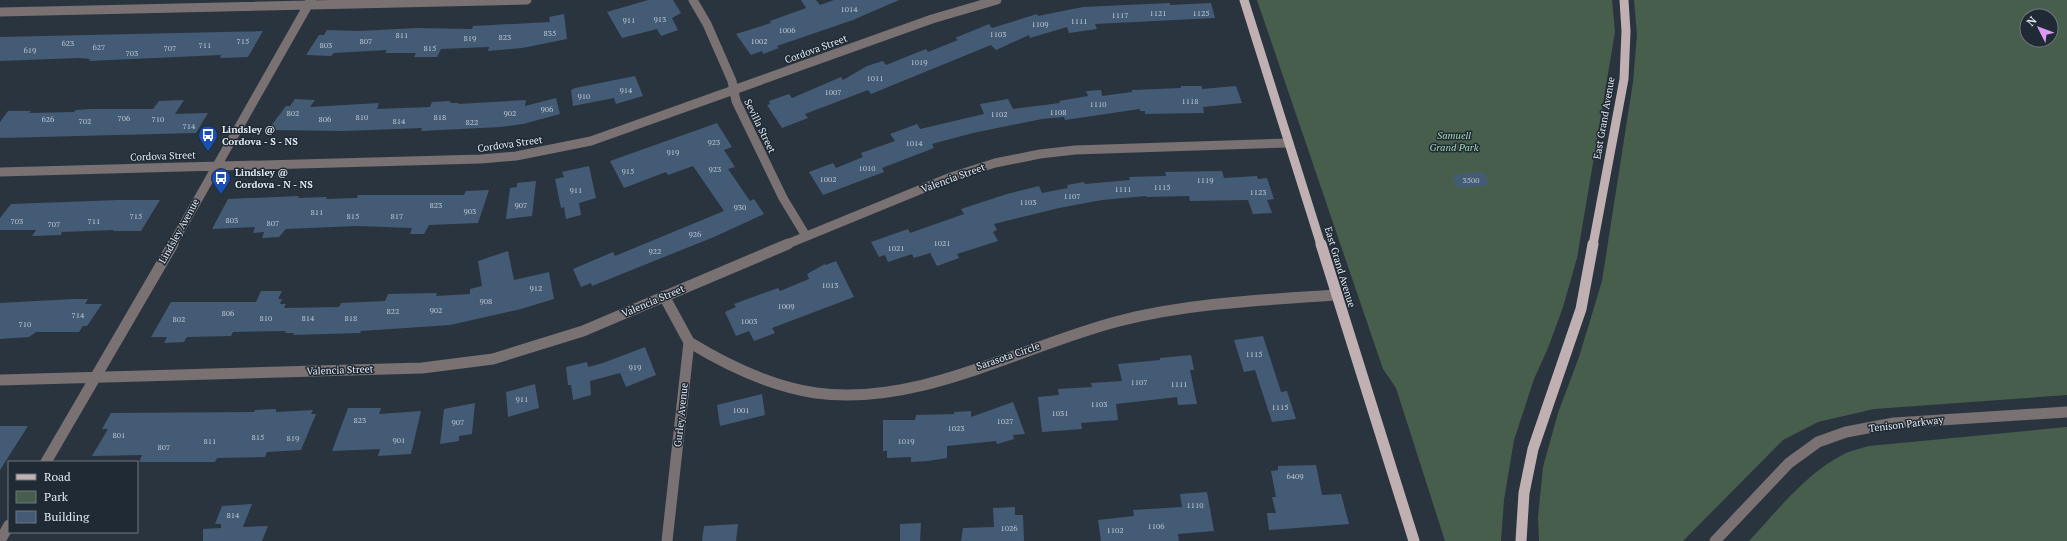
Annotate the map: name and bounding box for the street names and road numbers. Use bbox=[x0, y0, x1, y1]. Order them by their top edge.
street label: Cordova Street bbox=[783, 32, 849, 66]
street label: East Grand Avenue bbox=[1590, 76, 1618, 160]
street label: Sevilla Street bbox=[741, 97, 779, 155]
street label: Cordova Street bbox=[477, 133, 544, 155]
street label: Cordova Street bbox=[130, 148, 196, 164]
street label: Valencia Street bbox=[919, 160, 987, 196]
street label: Lindsley Avenue bbox=[156, 196, 202, 266]
street label: East Grand Avenue bbox=[1322, 225, 1358, 309]
street label: Valencia Street bbox=[620, 282, 687, 320]
street label: Sarasota Circle bbox=[975, 339, 1041, 373]
street label: Valencia Street bbox=[306, 362, 374, 378]
street label: Gurley Avenue bbox=[671, 382, 691, 448]
street label: Tenison Parkway bbox=[1868, 413, 1945, 435]

